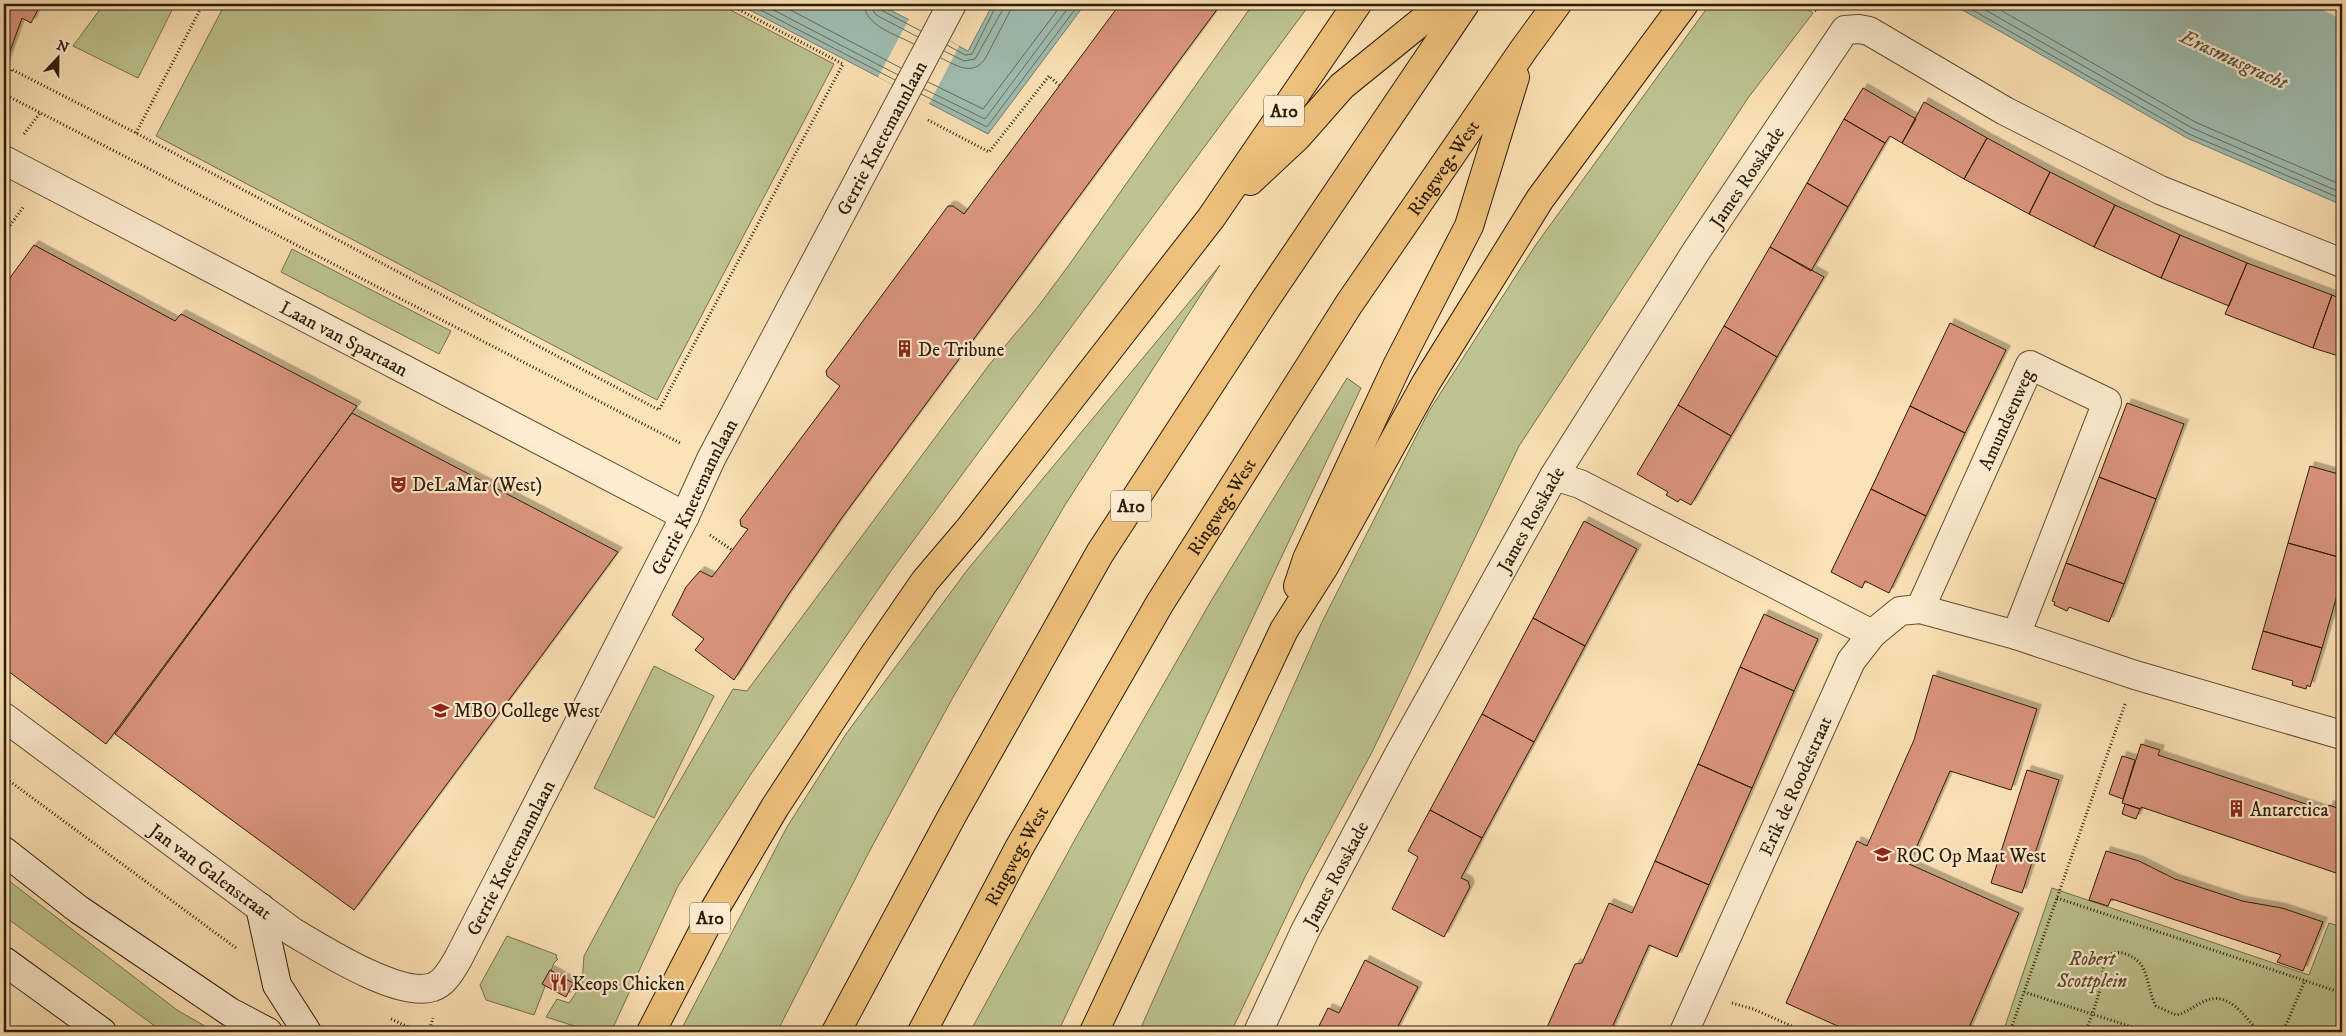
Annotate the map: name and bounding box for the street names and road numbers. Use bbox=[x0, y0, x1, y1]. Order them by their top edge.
street label: Gerrie Knetemannlaan bbox=[832, 57, 933, 219]
road number: A10 bbox=[1264, 95, 1304, 126]
street label: Ringweg-West bbox=[1403, 116, 1485, 221]
street label: James Rosskade bbox=[1704, 122, 1790, 234]
street label: Laan van Spartaan bbox=[276, 296, 412, 382]
street label: Amundsenweg bbox=[1974, 365, 2040, 474]
street label: Gerrie Knetemannlaan bbox=[647, 415, 743, 579]
street label: Ringweg-West bbox=[1183, 454, 1262, 560]
street label: James Rosskade bbox=[1492, 463, 1570, 578]
road number: A10 bbox=[1111, 491, 1151, 522]
street label: Erik de Roodestraat bbox=[1755, 713, 1838, 860]
street label: Gerrie Knetemannlaan bbox=[462, 777, 561, 940]
street label: Ringweg-West bbox=[981, 802, 1054, 910]
street label: James Rosskade bbox=[1298, 817, 1374, 934]
street label: Jan van Galenstraat bbox=[143, 818, 276, 925]
road number: A10 bbox=[690, 902, 730, 934]

